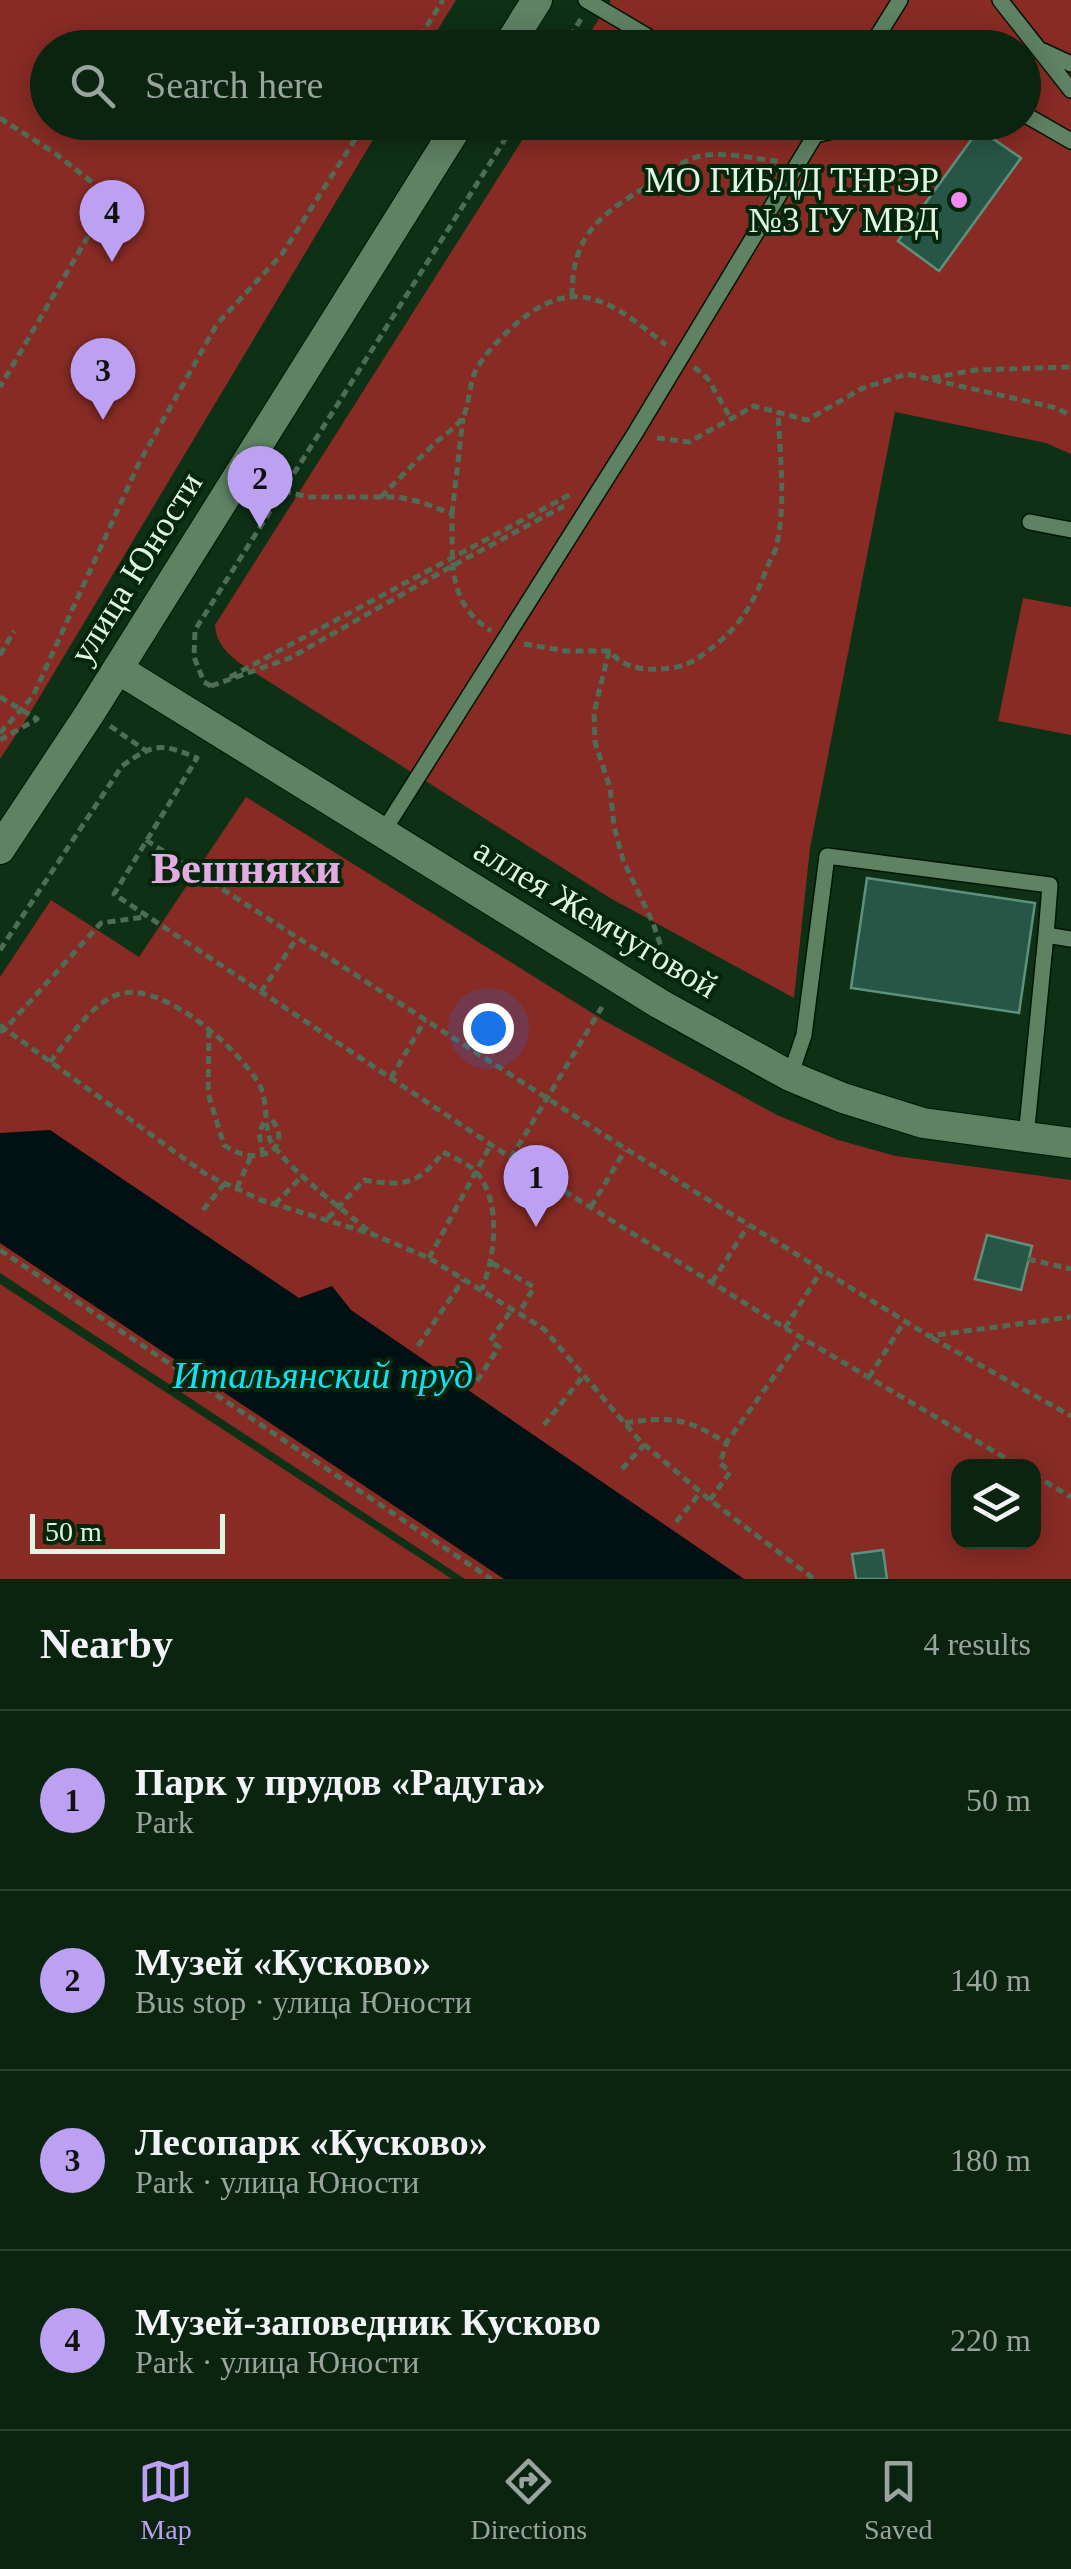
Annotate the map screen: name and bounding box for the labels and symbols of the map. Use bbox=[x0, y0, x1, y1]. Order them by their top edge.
place label: МО ГИБДД ТНРЭР №3 ГУ МВД bbox=[644, 161, 939, 240]
pin: 4 bbox=[80, 180, 144, 262]
marker: МО ГИБДД ТНРЭР №3 ГУ МВД bbox=[948, 189, 970, 211]
pin: 3 bbox=[70, 338, 136, 420]
pin: 2 bbox=[228, 446, 292, 528]
street label: улица Юности bbox=[62, 465, 210, 671]
street label: аллея Жемчуговой bbox=[467, 830, 725, 1006]
district label: Вешняки bbox=[151, 843, 341, 893]
your location bbox=[463, 1003, 514, 1054]
pin: 1 bbox=[504, 1144, 568, 1227]
water label: Итальянский пруд bbox=[172, 1354, 473, 1396]
scale bar bbox=[30, 1509, 225, 1553]

